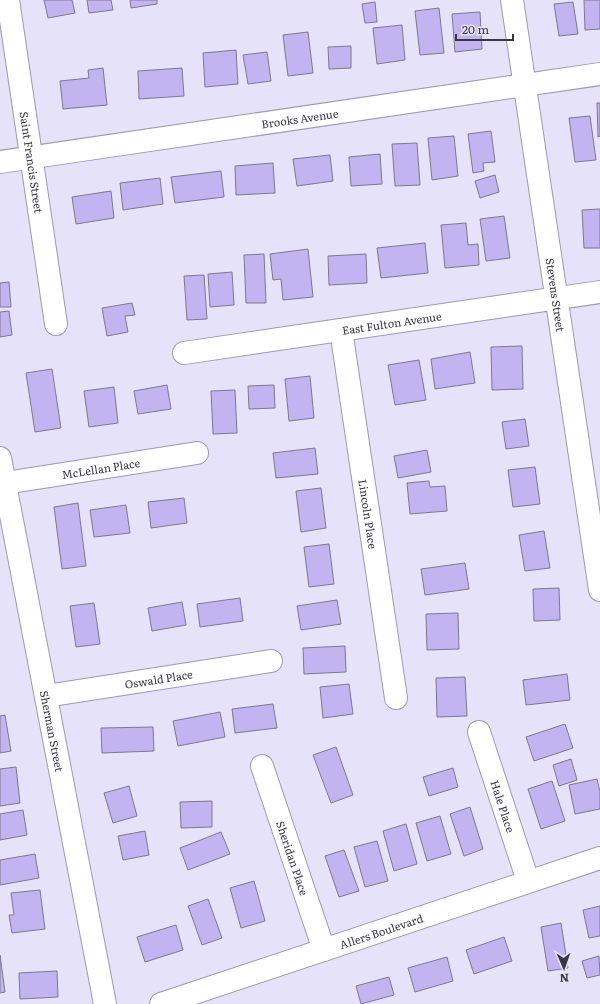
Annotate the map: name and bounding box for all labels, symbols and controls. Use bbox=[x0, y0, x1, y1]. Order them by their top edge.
scale bar bbox=[456, 16, 513, 42]
text: 20 m bbox=[462, 20, 489, 38]
street label: Brooks Avenue bbox=[260, 104, 340, 132]
street label: Saint Francis Street bbox=[17, 110, 48, 215]
street label: Stevens Street bbox=[543, 257, 569, 333]
street label: East Fulton Avenue bbox=[341, 307, 443, 338]
street label: McLellan Place bbox=[61, 454, 141, 482]
street label: Lincoln Place bbox=[355, 478, 382, 550]
street label: Oswald Place bbox=[124, 665, 194, 692]
street label: Sherman Street bbox=[37, 689, 68, 773]
street label: Hale Place bbox=[487, 778, 519, 835]
street label: Sheridan Place bbox=[273, 819, 313, 898]
street label: Allers Boulevard bbox=[337, 909, 425, 952]
north arrow bbox=[544, 948, 584, 988]
text: N bbox=[559, 971, 569, 987]

